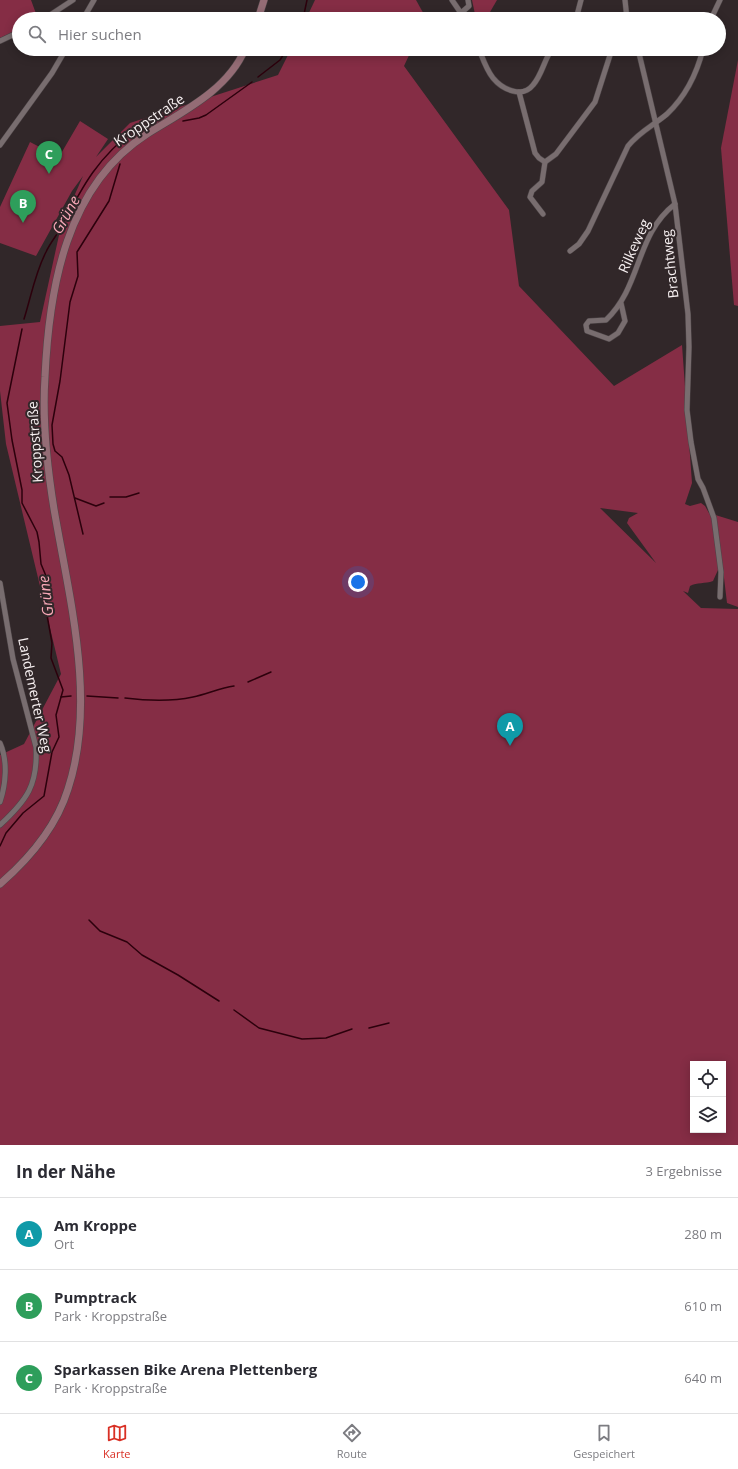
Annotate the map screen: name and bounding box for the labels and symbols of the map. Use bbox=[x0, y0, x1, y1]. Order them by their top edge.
street label: Kroppstraße bbox=[110, 89, 188, 150]
pin: C bbox=[36, 141, 62, 174]
pin: B bbox=[10, 190, 36, 223]
water label: Grüne bbox=[46, 191, 84, 237]
street label: Rilkeweg bbox=[613, 215, 654, 276]
street label: Brachtweg bbox=[656, 228, 683, 299]
street label: Kroppstraße bbox=[22, 401, 47, 483]
your location bbox=[348, 572, 368, 592]
water label: Grüne bbox=[33, 574, 57, 618]
street label: Landemerter Weg bbox=[14, 636, 57, 755]
pin: A bbox=[497, 713, 523, 746]

